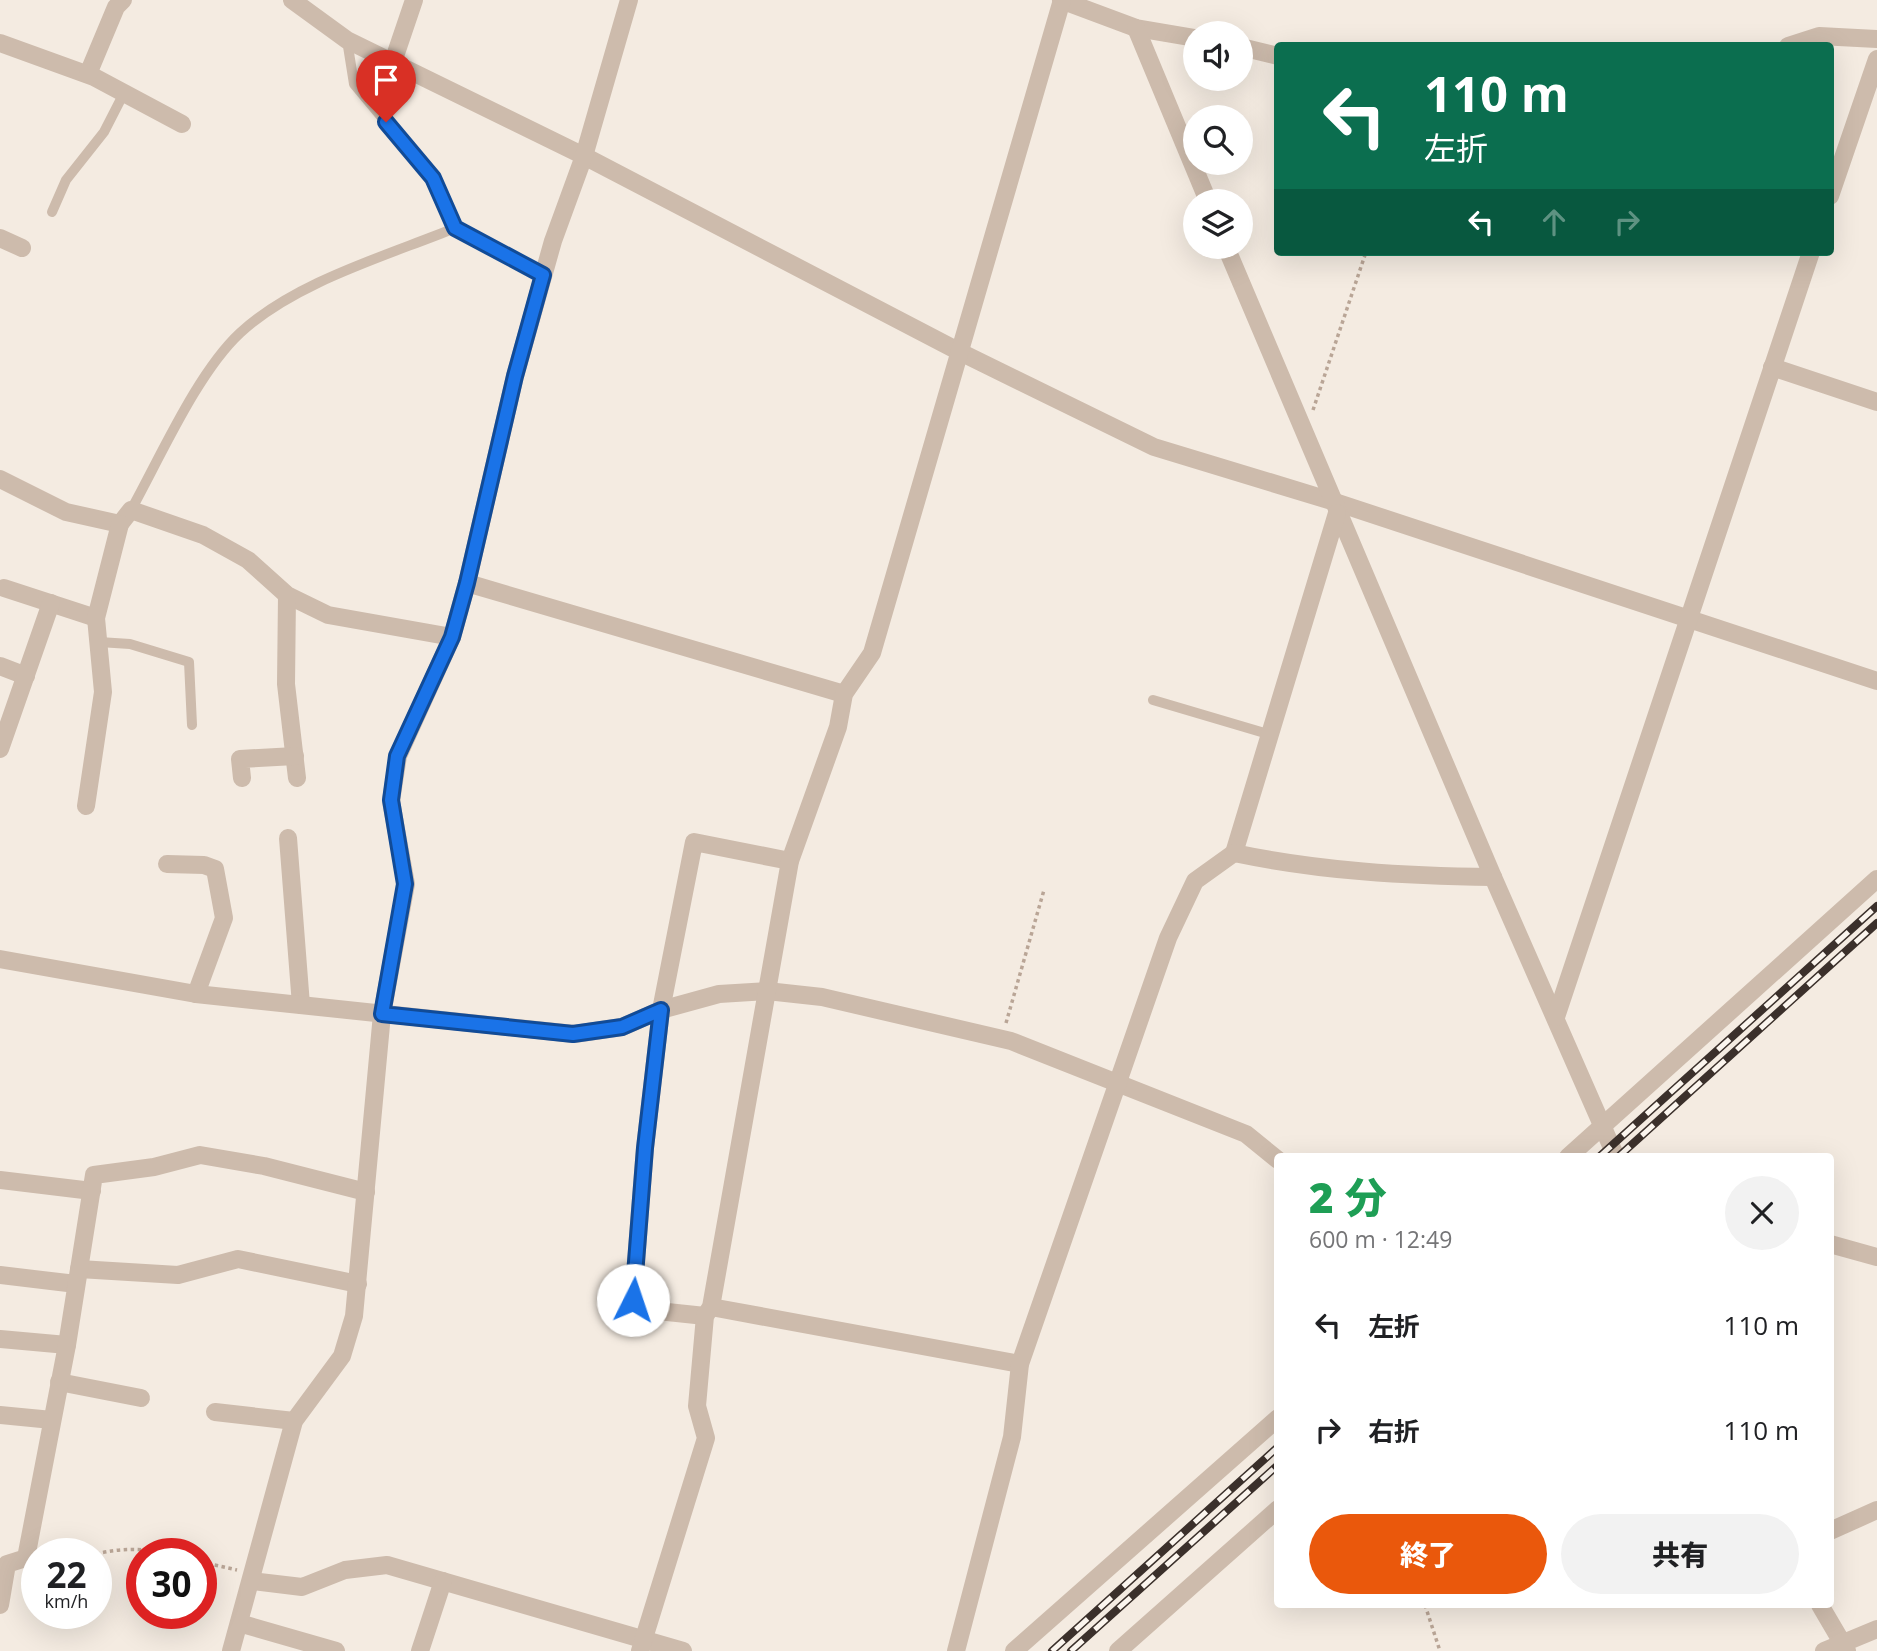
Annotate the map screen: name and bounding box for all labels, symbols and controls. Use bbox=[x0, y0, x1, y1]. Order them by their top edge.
map controls bbox=[1183, 21, 1253, 259]
button: sound bbox=[1183, 21, 1253, 91]
pin bbox=[356, 50, 416, 122]
text: 110 m bbox=[1424, 60, 1569, 126]
icon: arrive bbox=[367, 61, 405, 99]
icon: left bbox=[1309, 70, 1400, 161]
button: search bbox=[1183, 105, 1253, 175]
text: 左折 bbox=[1424, 126, 1488, 169]
button: layers bbox=[1183, 189, 1253, 259]
icon: left bbox=[1462, 203, 1500, 241]
icon: ahead bbox=[1535, 203, 1573, 241]
icon: right bbox=[1608, 203, 1646, 241]
text: 2 分 bbox=[1309, 1168, 1387, 1225]
button: close bbox=[1725, 1176, 1799, 1250]
text: 600 m · 12:49 bbox=[1309, 1223, 1452, 1255]
position arrow bbox=[596, 1263, 670, 1337]
icon: left bbox=[1309, 1306, 1347, 1344]
text: 110 m bbox=[1724, 1307, 1799, 1343]
text: 左折 bbox=[1368, 1308, 1420, 1344]
icon: right bbox=[1309, 1411, 1347, 1449]
text: 110 m bbox=[1724, 1412, 1799, 1448]
text: 右折 bbox=[1368, 1413, 1420, 1449]
button: 終了 bbox=[1309, 1514, 1547, 1594]
button: 共有 bbox=[1561, 1514, 1799, 1594]
speed limit sign: 30 bbox=[126, 1538, 217, 1629]
text: 22 bbox=[46, 1551, 87, 1598]
text: km/h bbox=[45, 1589, 88, 1613]

